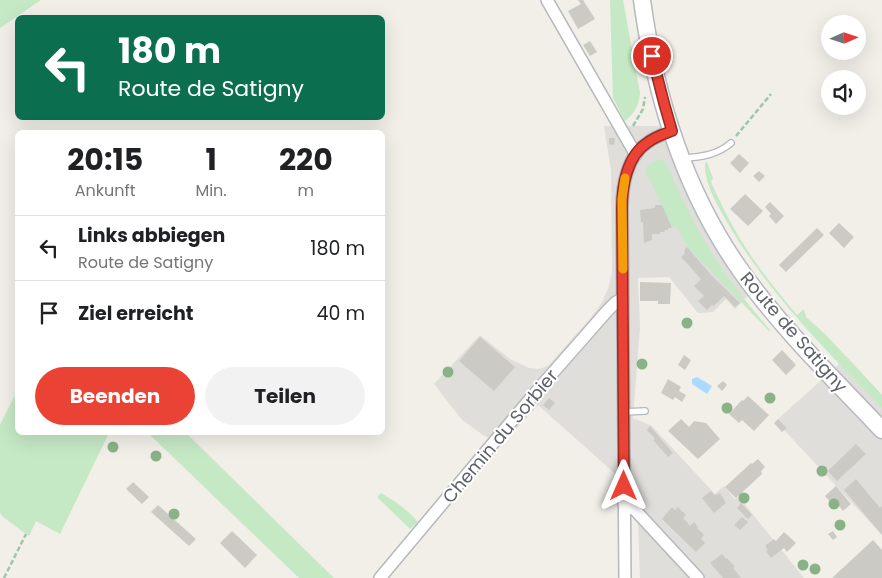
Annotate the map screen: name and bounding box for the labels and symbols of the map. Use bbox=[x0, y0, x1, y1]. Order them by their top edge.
north arrow bbox=[821, 15, 866, 60]
pin bbox=[631, 35, 673, 77]
street label: Route de Satigny bbox=[735, 266, 853, 398]
street label: Chemin du Sorbier bbox=[437, 364, 564, 508]
position arrow bbox=[597, 459, 649, 511]

